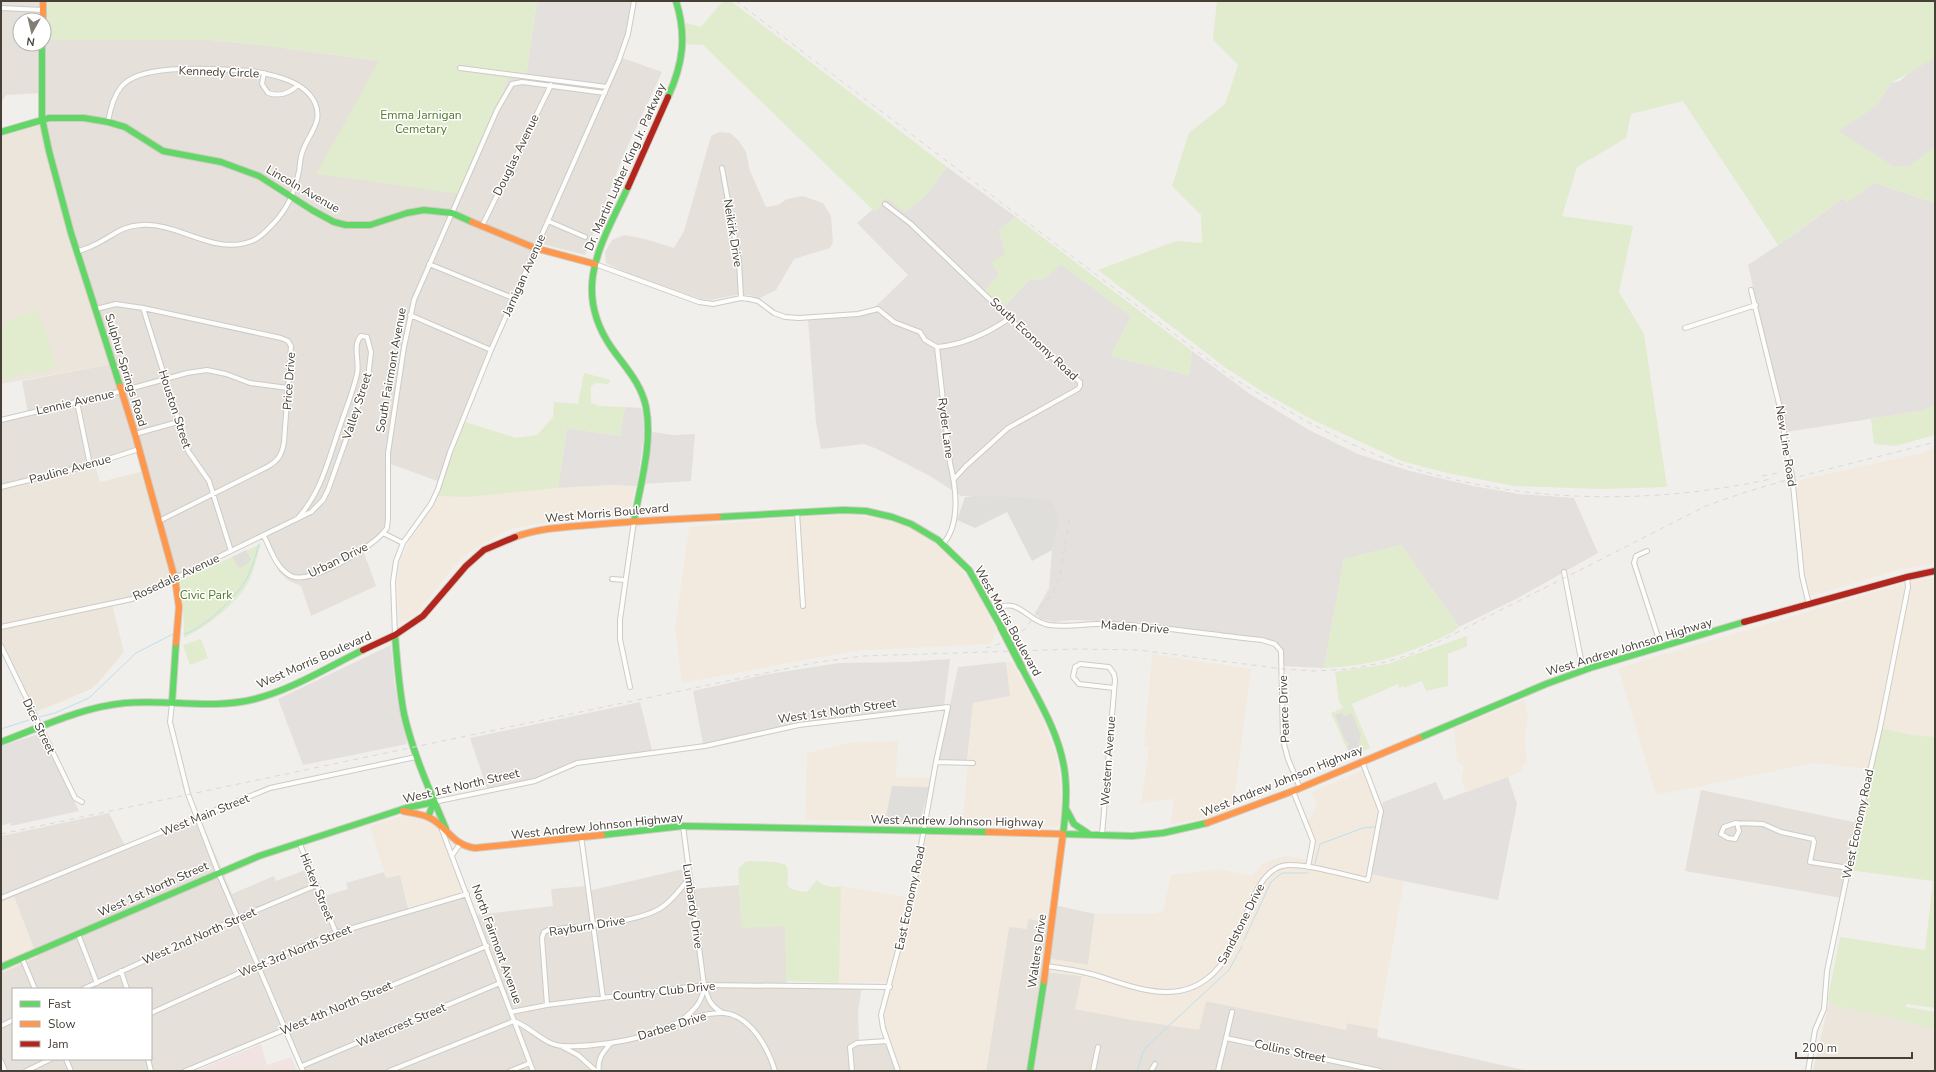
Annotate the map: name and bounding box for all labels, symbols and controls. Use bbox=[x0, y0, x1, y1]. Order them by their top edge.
north arrow bbox=[12, 12, 52, 52]
text: N bbox=[26, 33, 36, 49]
street label: Kennedy Circle bbox=[178, 63, 260, 81]
street label: Dr. Martin Luther King Jr. Parkway bbox=[581, 80, 670, 253]
park label: Emma Jarnigan Cemetary bbox=[380, 107, 462, 137]
street label: Douglas Avenue bbox=[489, 112, 543, 198]
street label: Lincoln Avenue bbox=[263, 161, 343, 217]
street label: Neikirk Drive bbox=[720, 198, 746, 268]
street label: Jarnigan Avenue bbox=[498, 231, 549, 319]
street label: South Economy Road bbox=[987, 294, 1081, 384]
street label: South Fairmont Avenue bbox=[372, 306, 410, 434]
street label: Sulphur Springs Road bbox=[101, 311, 151, 429]
street label: Price Drive bbox=[279, 352, 299, 410]
street label: Houston Street bbox=[155, 368, 195, 451]
street label: Valley Street bbox=[338, 370, 376, 442]
street label: Lennie Avenue bbox=[34, 385, 116, 419]
street label: Ryder Lane bbox=[934, 397, 958, 459]
street label: New Line Road bbox=[1772, 404, 1800, 488]
street label: Pauline Avenue bbox=[27, 450, 113, 488]
street label: West Morris Boulevard bbox=[545, 500, 669, 526]
street label: Urban Drive bbox=[305, 539, 371, 581]
street label: Rosedale Avenue bbox=[130, 550, 222, 604]
street label: West Morris Boulevard bbox=[971, 563, 1045, 679]
park label: Civic Park bbox=[180, 587, 233, 603]
street label: West Andrew Johnson Highway bbox=[1544, 614, 1715, 680]
street label: Maden Drive bbox=[1100, 617, 1170, 637]
street label: West Morris Boulevard bbox=[254, 627, 374, 693]
street label: Pearce Drive bbox=[1275, 675, 1293, 743]
street label: West 1st North Street bbox=[777, 695, 898, 727]
street label: Dice Street bbox=[19, 696, 60, 757]
street label: Western Avenue bbox=[1097, 715, 1119, 807]
street label: West Andrew Johnson Highway bbox=[1199, 741, 1366, 821]
street label: West 1st North Street bbox=[401, 765, 522, 807]
street label: West Economy Road bbox=[1839, 768, 1877, 880]
street label: West Main Street bbox=[158, 790, 252, 840]
street label: West Andrew Johnson Highway bbox=[510, 809, 685, 843]
street label: West Andrew Johnson Highway bbox=[870, 811, 1044, 831]
street label: East Economy Road bbox=[891, 844, 929, 952]
street label: Hickey Street bbox=[296, 851, 338, 924]
street label: West 1st North Street bbox=[95, 857, 211, 921]
street label: Lumbardy Drive bbox=[679, 862, 707, 950]
street label: Sandstone Drive bbox=[1214, 881, 1268, 967]
street label: North Fairmont Avenue bbox=[468, 882, 526, 1006]
street label: West 2nd North Street bbox=[140, 903, 259, 968]
street label: Rayburn Drive bbox=[548, 912, 626, 940]
street label: Walters Drive bbox=[1024, 913, 1050, 989]
street label: West 3rd North Street bbox=[236, 921, 355, 981]
street label: West 4th North Street bbox=[278, 977, 395, 1039]
street label: Country Club Drive bbox=[612, 978, 716, 1004]
legend bbox=[12, 988, 152, 1060]
text: Fast bbox=[48, 996, 71, 1012]
street label: Watercrest Street bbox=[354, 999, 449, 1051]
street label: Darbee Drive bbox=[636, 1008, 708, 1044]
text: Slow bbox=[48, 1016, 76, 1032]
scale bar bbox=[1796, 1034, 1912, 1060]
text: Jam bbox=[47, 1036, 69, 1052]
street label: Collins Street bbox=[1253, 1036, 1328, 1067]
text: 200 m bbox=[1802, 1040, 1837, 1056]

